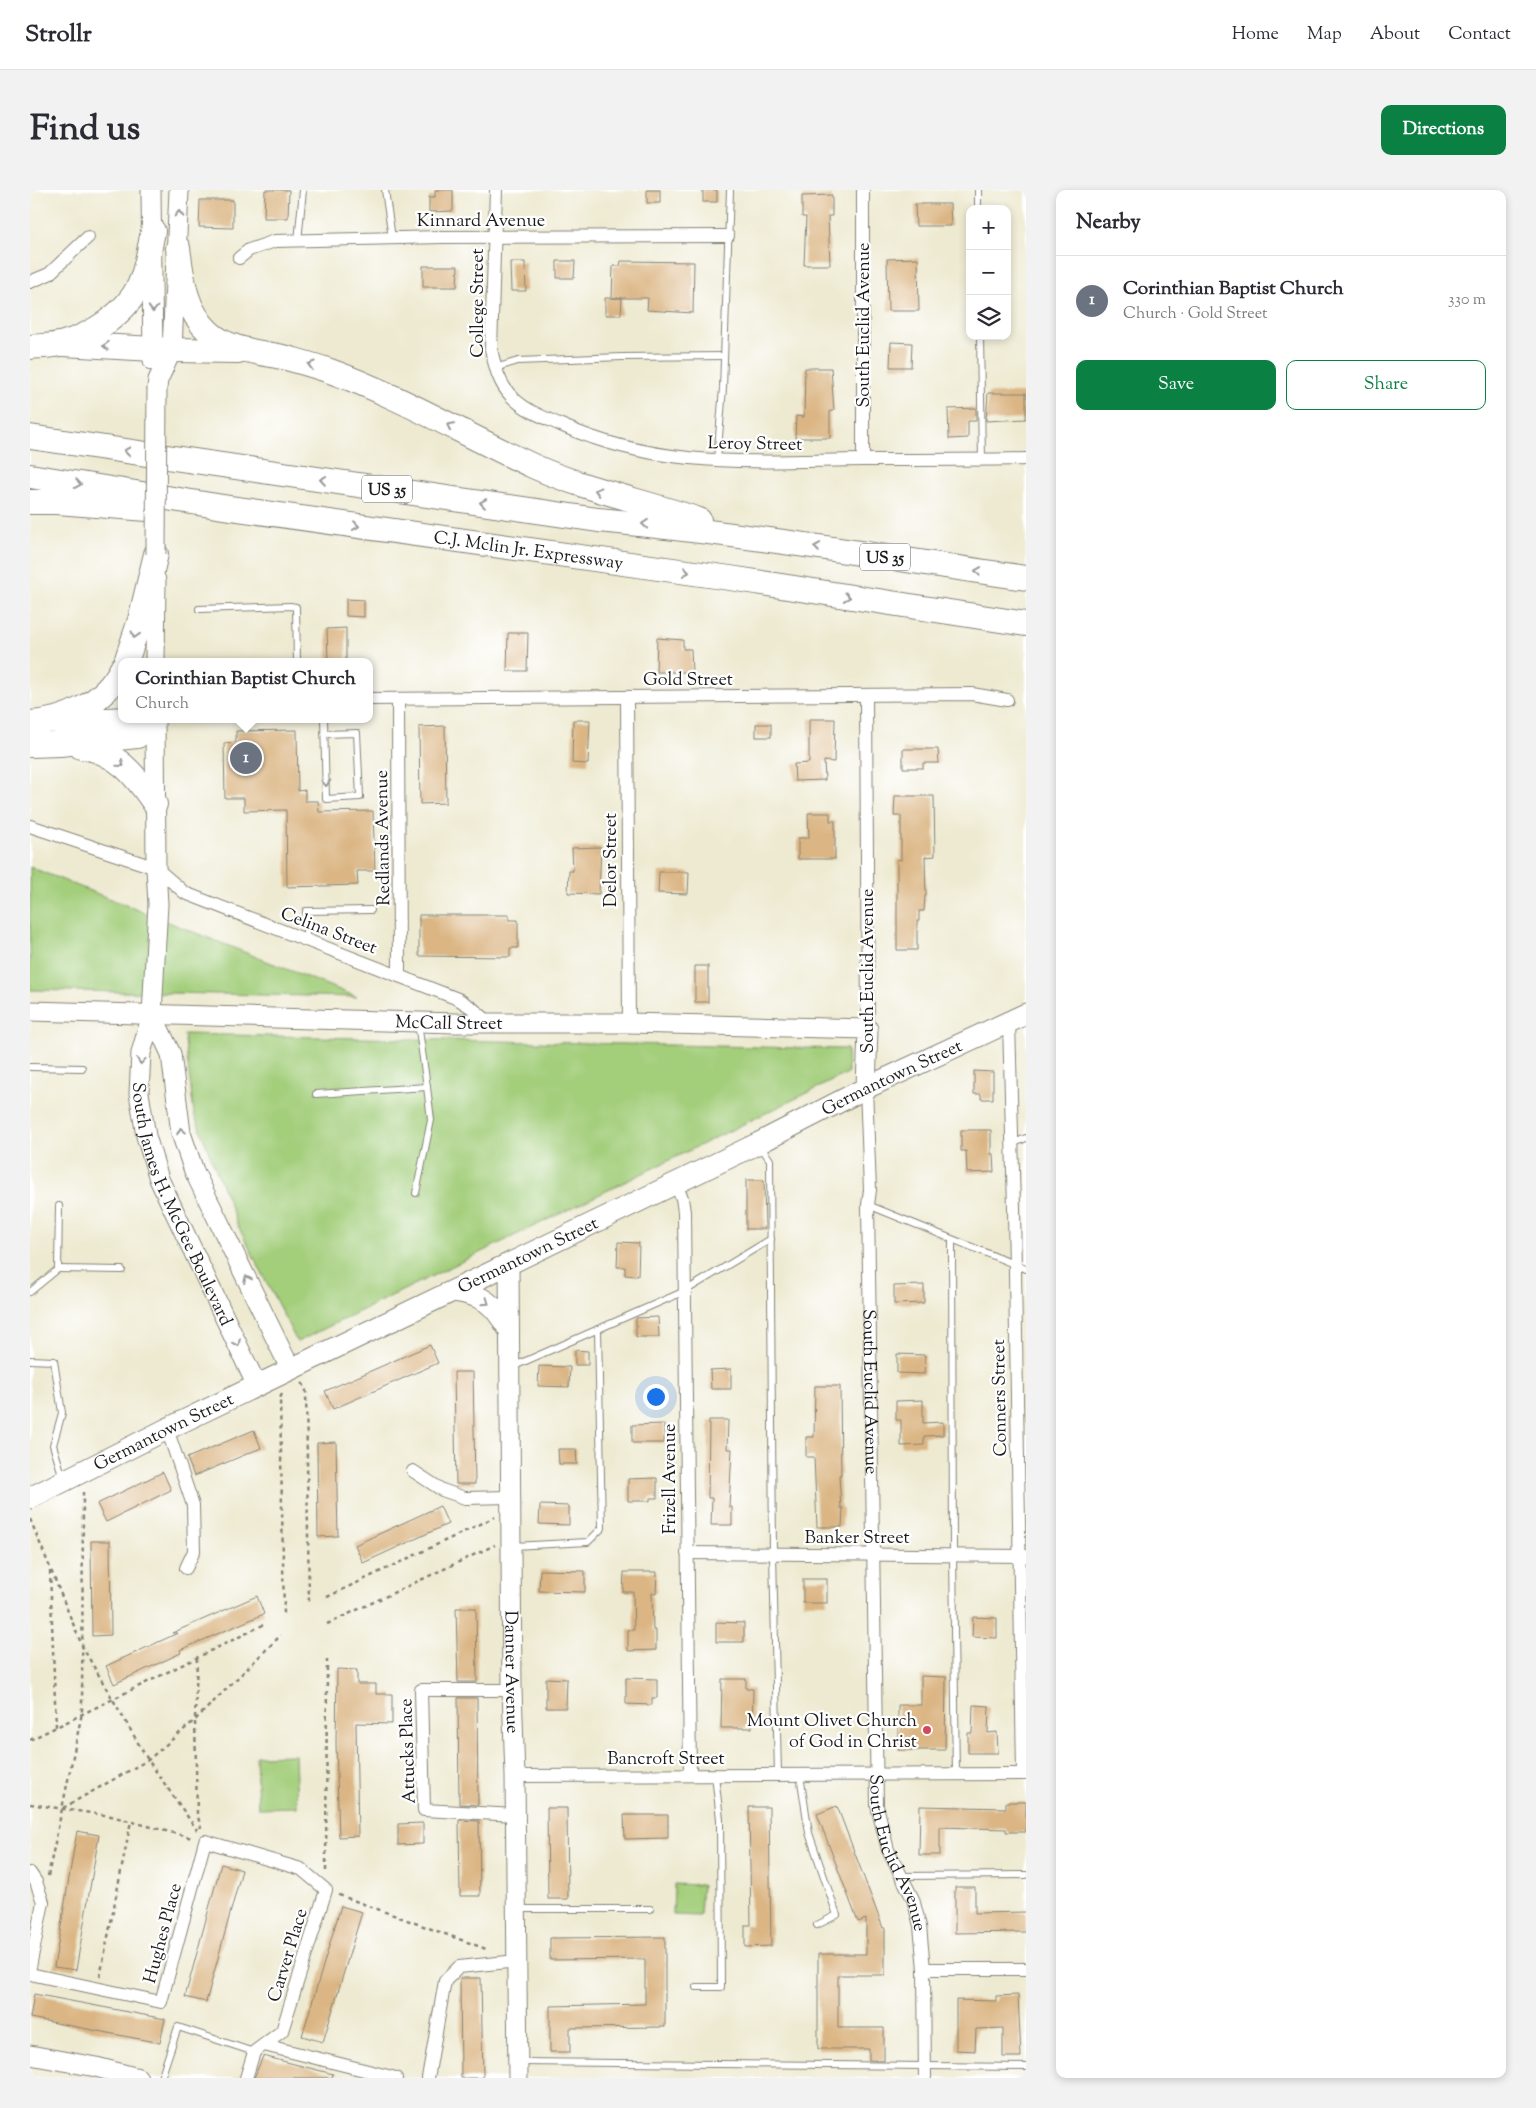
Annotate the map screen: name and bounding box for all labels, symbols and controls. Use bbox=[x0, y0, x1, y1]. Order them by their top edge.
text: Strollr bbox=[25, 18, 92, 52]
text: Home bbox=[1232, 22, 1279, 48]
text: Map bbox=[1307, 22, 1342, 48]
text: About bbox=[1370, 22, 1420, 48]
text: Contact bbox=[1448, 22, 1511, 48]
text: Find us bbox=[30, 105, 140, 156]
button: Directions bbox=[1381, 105, 1506, 155]
map controls bbox=[966, 205, 1011, 340]
button: + bbox=[966, 205, 1011, 250]
text: Nearby bbox=[1076, 208, 1141, 238]
one-way arrow bbox=[174, 209, 184, 217]
street label: Kinnard Avenue bbox=[417, 209, 545, 235]
street label: South Euclid Avenue bbox=[852, 243, 878, 407]
street label: College Street bbox=[466, 248, 492, 358]
button: − bbox=[966, 250, 1011, 295]
text: Corinthian Baptist Church bbox=[1123, 276, 1344, 303]
text: 1 bbox=[1089, 289, 1095, 312]
text: 330 m bbox=[1448, 289, 1486, 312]
button: layers bbox=[966, 295, 1011, 340]
text: Church · Gold Street bbox=[1123, 303, 1268, 326]
one-way arrow bbox=[148, 305, 159, 313]
one-way arrow bbox=[102, 341, 110, 352]
one-way arrow bbox=[306, 360, 315, 371]
button: Save bbox=[1076, 360, 1276, 410]
button: Share bbox=[1286, 360, 1486, 410]
one-way arrow bbox=[446, 422, 455, 432]
street label: Leroy Street bbox=[707, 431, 802, 459]
one-way arrow bbox=[123, 446, 131, 457]
one-way arrow bbox=[318, 475, 327, 485]
road number: US 35 bbox=[362, 476, 412, 502]
one-way arrow bbox=[74, 478, 82, 488]
one-way arrow bbox=[595, 486, 603, 496]
one-way arrow bbox=[479, 499, 488, 509]
one-way arrow bbox=[640, 519, 648, 530]
one-way arrow bbox=[352, 521, 361, 531]
street label: C.J. Mclin Jr. Expressway bbox=[432, 526, 625, 578]
one-way arrow bbox=[813, 542, 821, 552]
road number: US 35 bbox=[860, 544, 910, 571]
one-way arrow bbox=[973, 566, 982, 576]
one-way arrow bbox=[682, 567, 691, 577]
one-way arrow bbox=[842, 592, 851, 602]
one-way arrow bbox=[131, 630, 141, 638]
popup bbox=[118, 658, 373, 723]
text: Corinthian Baptist Church bbox=[135, 666, 356, 693]
street label: Gold Street bbox=[643, 668, 733, 694]
text: Church bbox=[135, 693, 189, 716]
pin: 1 bbox=[230, 739, 262, 777]
one-way arrow bbox=[116, 758, 125, 767]
street label: Redlands Avenue bbox=[370, 770, 398, 906]
one-way arrow bbox=[321, 779, 331, 787]
street label: Delor Street bbox=[599, 813, 625, 907]
street label: South Euclid Avenue bbox=[856, 889, 882, 1053]
street label: Celina Street bbox=[276, 902, 380, 962]
street label: McCall Street bbox=[395, 1010, 503, 1038]
street label: Germantown Street bbox=[817, 1034, 967, 1124]
one-way arrow bbox=[136, 1057, 147, 1065]
street label: South James H. McGee Boulevard bbox=[124, 1081, 238, 1331]
one-way arrow bbox=[176, 1126, 187, 1135]
street label: Germantown Street bbox=[454, 1211, 603, 1302]
one-way arrow bbox=[243, 1275, 253, 1284]
one-way arrow bbox=[480, 1296, 490, 1305]
street label: South Euclid Avenue bbox=[855, 1309, 883, 1475]
one-way arrow bbox=[231, 1338, 241, 1347]
street label: Conners Street bbox=[987, 1339, 1015, 1457]
your location bbox=[643, 1384, 669, 1410]
street label: Germantown Street bbox=[90, 1388, 239, 1479]
street label: Frizell Avenue bbox=[658, 1424, 684, 1534]
street label: Banker Street bbox=[804, 1526, 910, 1552]
street label: Danner Avenue bbox=[496, 1610, 525, 1734]
street label: Attucks Place bbox=[394, 1698, 424, 1804]
place label: Mount Olivet Church of God in Christ bbox=[747, 1709, 917, 1756]
marker: Mount Olivet Church of God in Christ bbox=[921, 1724, 933, 1736]
street label: Bancroft Street bbox=[607, 1747, 725, 1773]
street label: South Euclid Avenue bbox=[862, 1774, 931, 1932]
street label: Hughes Place bbox=[138, 1880, 190, 1987]
street label: Carver Place bbox=[262, 1906, 315, 2006]

